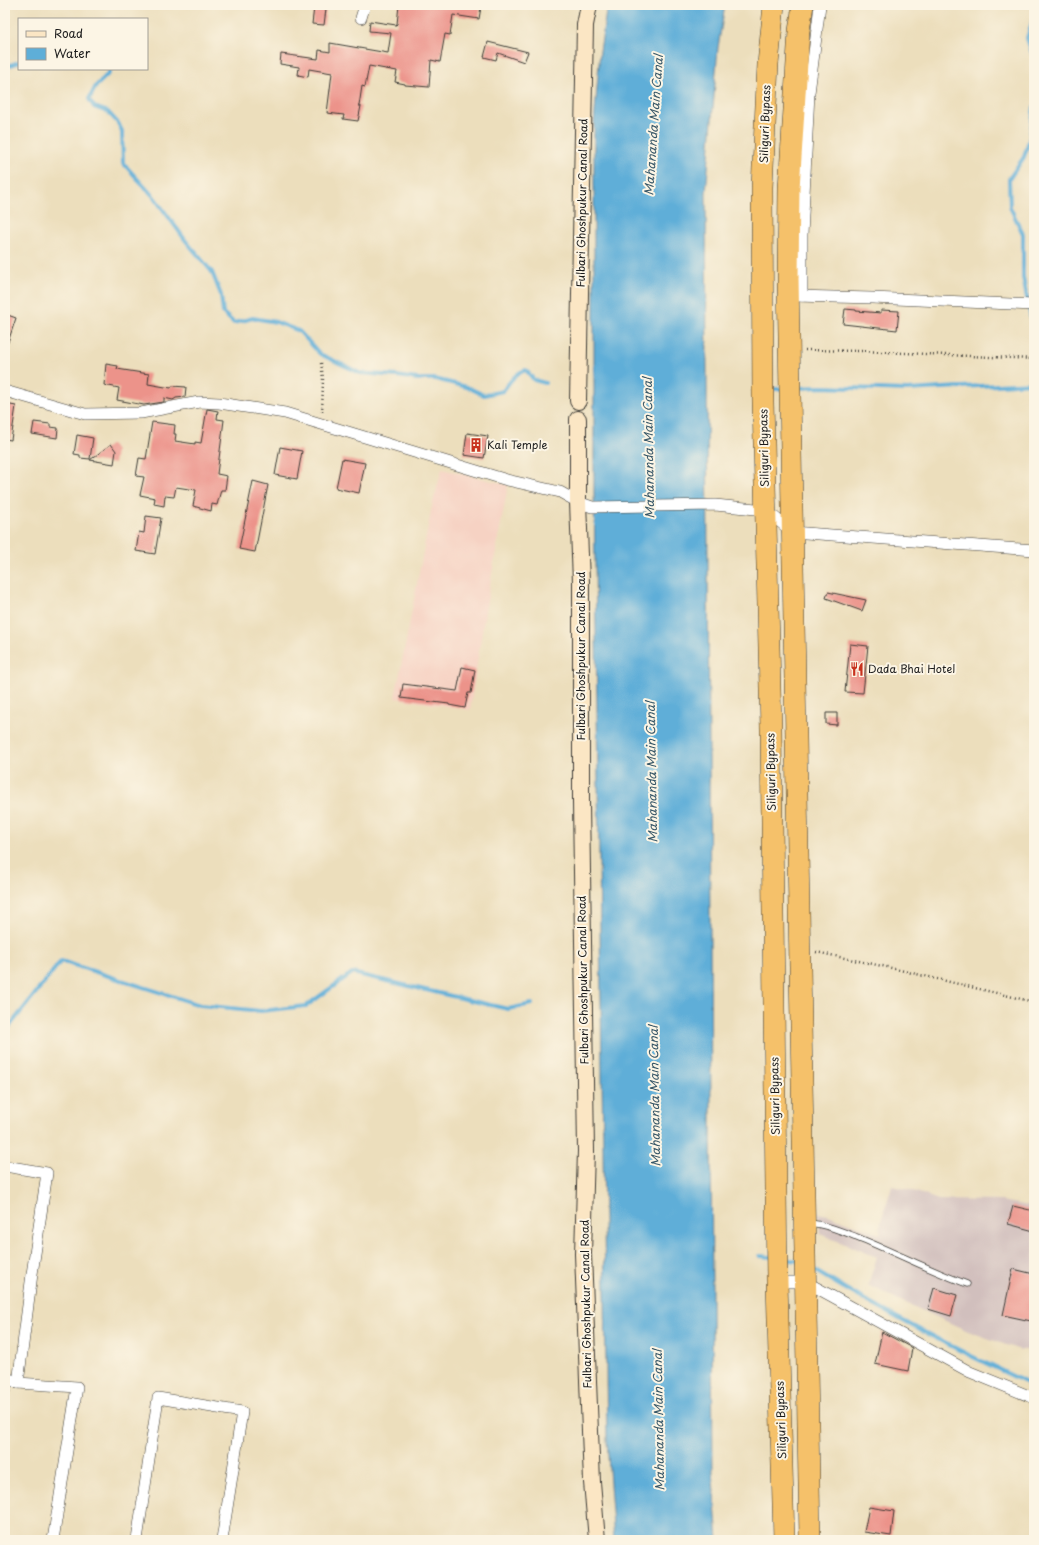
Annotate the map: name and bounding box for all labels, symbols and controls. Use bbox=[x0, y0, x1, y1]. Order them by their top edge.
legend bbox=[18, 18, 148, 70]
text: Road bbox=[54, 24, 83, 42]
text: Water bbox=[54, 44, 91, 62]
water label: Mahananda Main Canal bbox=[639, 52, 667, 196]
street label: Siliguri Bypass bbox=[755, 85, 774, 163]
street label: Fulbari Ghoshpukur Canal Road bbox=[572, 118, 591, 288]
water label: Mahananda Main Canal bbox=[638, 376, 658, 519]
street label: Siliguri Bypass bbox=[754, 409, 773, 487]
place label: Kali Temple bbox=[487, 436, 548, 453]
building icon: Kali Temple bbox=[468, 437, 484, 453]
street label: Fulbari Ghoshpukur Canal Road bbox=[572, 571, 589, 740]
place label: Dada Bhai Hotel bbox=[868, 660, 955, 677]
restaurant icon: Dada Bhai Hotel bbox=[849, 661, 865, 677]
water label: Mahananda Main Canal bbox=[641, 700, 661, 843]
street label: Siliguri Bypass bbox=[761, 733, 780, 811]
street label: Fulbari Ghoshpukur Canal Road bbox=[573, 895, 592, 1065]
water label: Mahananda Main Canal bbox=[644, 1024, 664, 1167]
street label: Siliguri Bypass bbox=[765, 1057, 784, 1135]
street label: Fulbari Ghoshpukur Canal Road bbox=[576, 1219, 595, 1389]
water label: Mahananda Main Canal bbox=[648, 1348, 668, 1491]
street label: Siliguri Bypass bbox=[771, 1381, 790, 1459]

